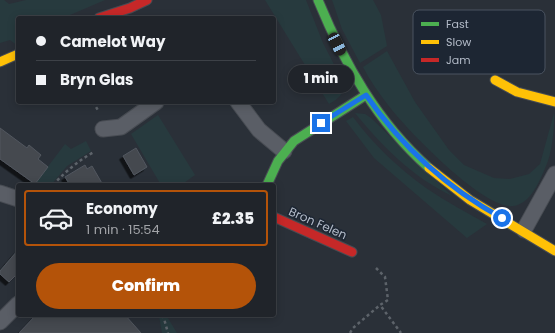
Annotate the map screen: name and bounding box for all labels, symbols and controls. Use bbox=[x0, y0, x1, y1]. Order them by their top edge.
legend bbox=[413, 10, 545, 74]
text: Fast bbox=[446, 16, 469, 32]
text: Camelot Way bbox=[60, 31, 165, 52]
car bbox=[326, 31, 348, 57]
text: Slow bbox=[446, 34, 471, 50]
text: Jam bbox=[446, 52, 471, 68]
callout: 1 min bbox=[288, 65, 354, 93]
text: Bryn Glas bbox=[60, 69, 134, 90]
text: 1 min bbox=[304, 69, 338, 88]
route end bbox=[312, 114, 330, 132]
text: Economy bbox=[86, 198, 158, 219]
icon: car bbox=[38, 200, 74, 236]
street label: Bron Felen bbox=[286, 203, 350, 243]
text: £2.35 bbox=[212, 208, 254, 229]
route start bbox=[493, 209, 511, 227]
text: 1 min · 15:54 bbox=[86, 220, 160, 239]
button: Confirm bbox=[36, 263, 256, 309]

